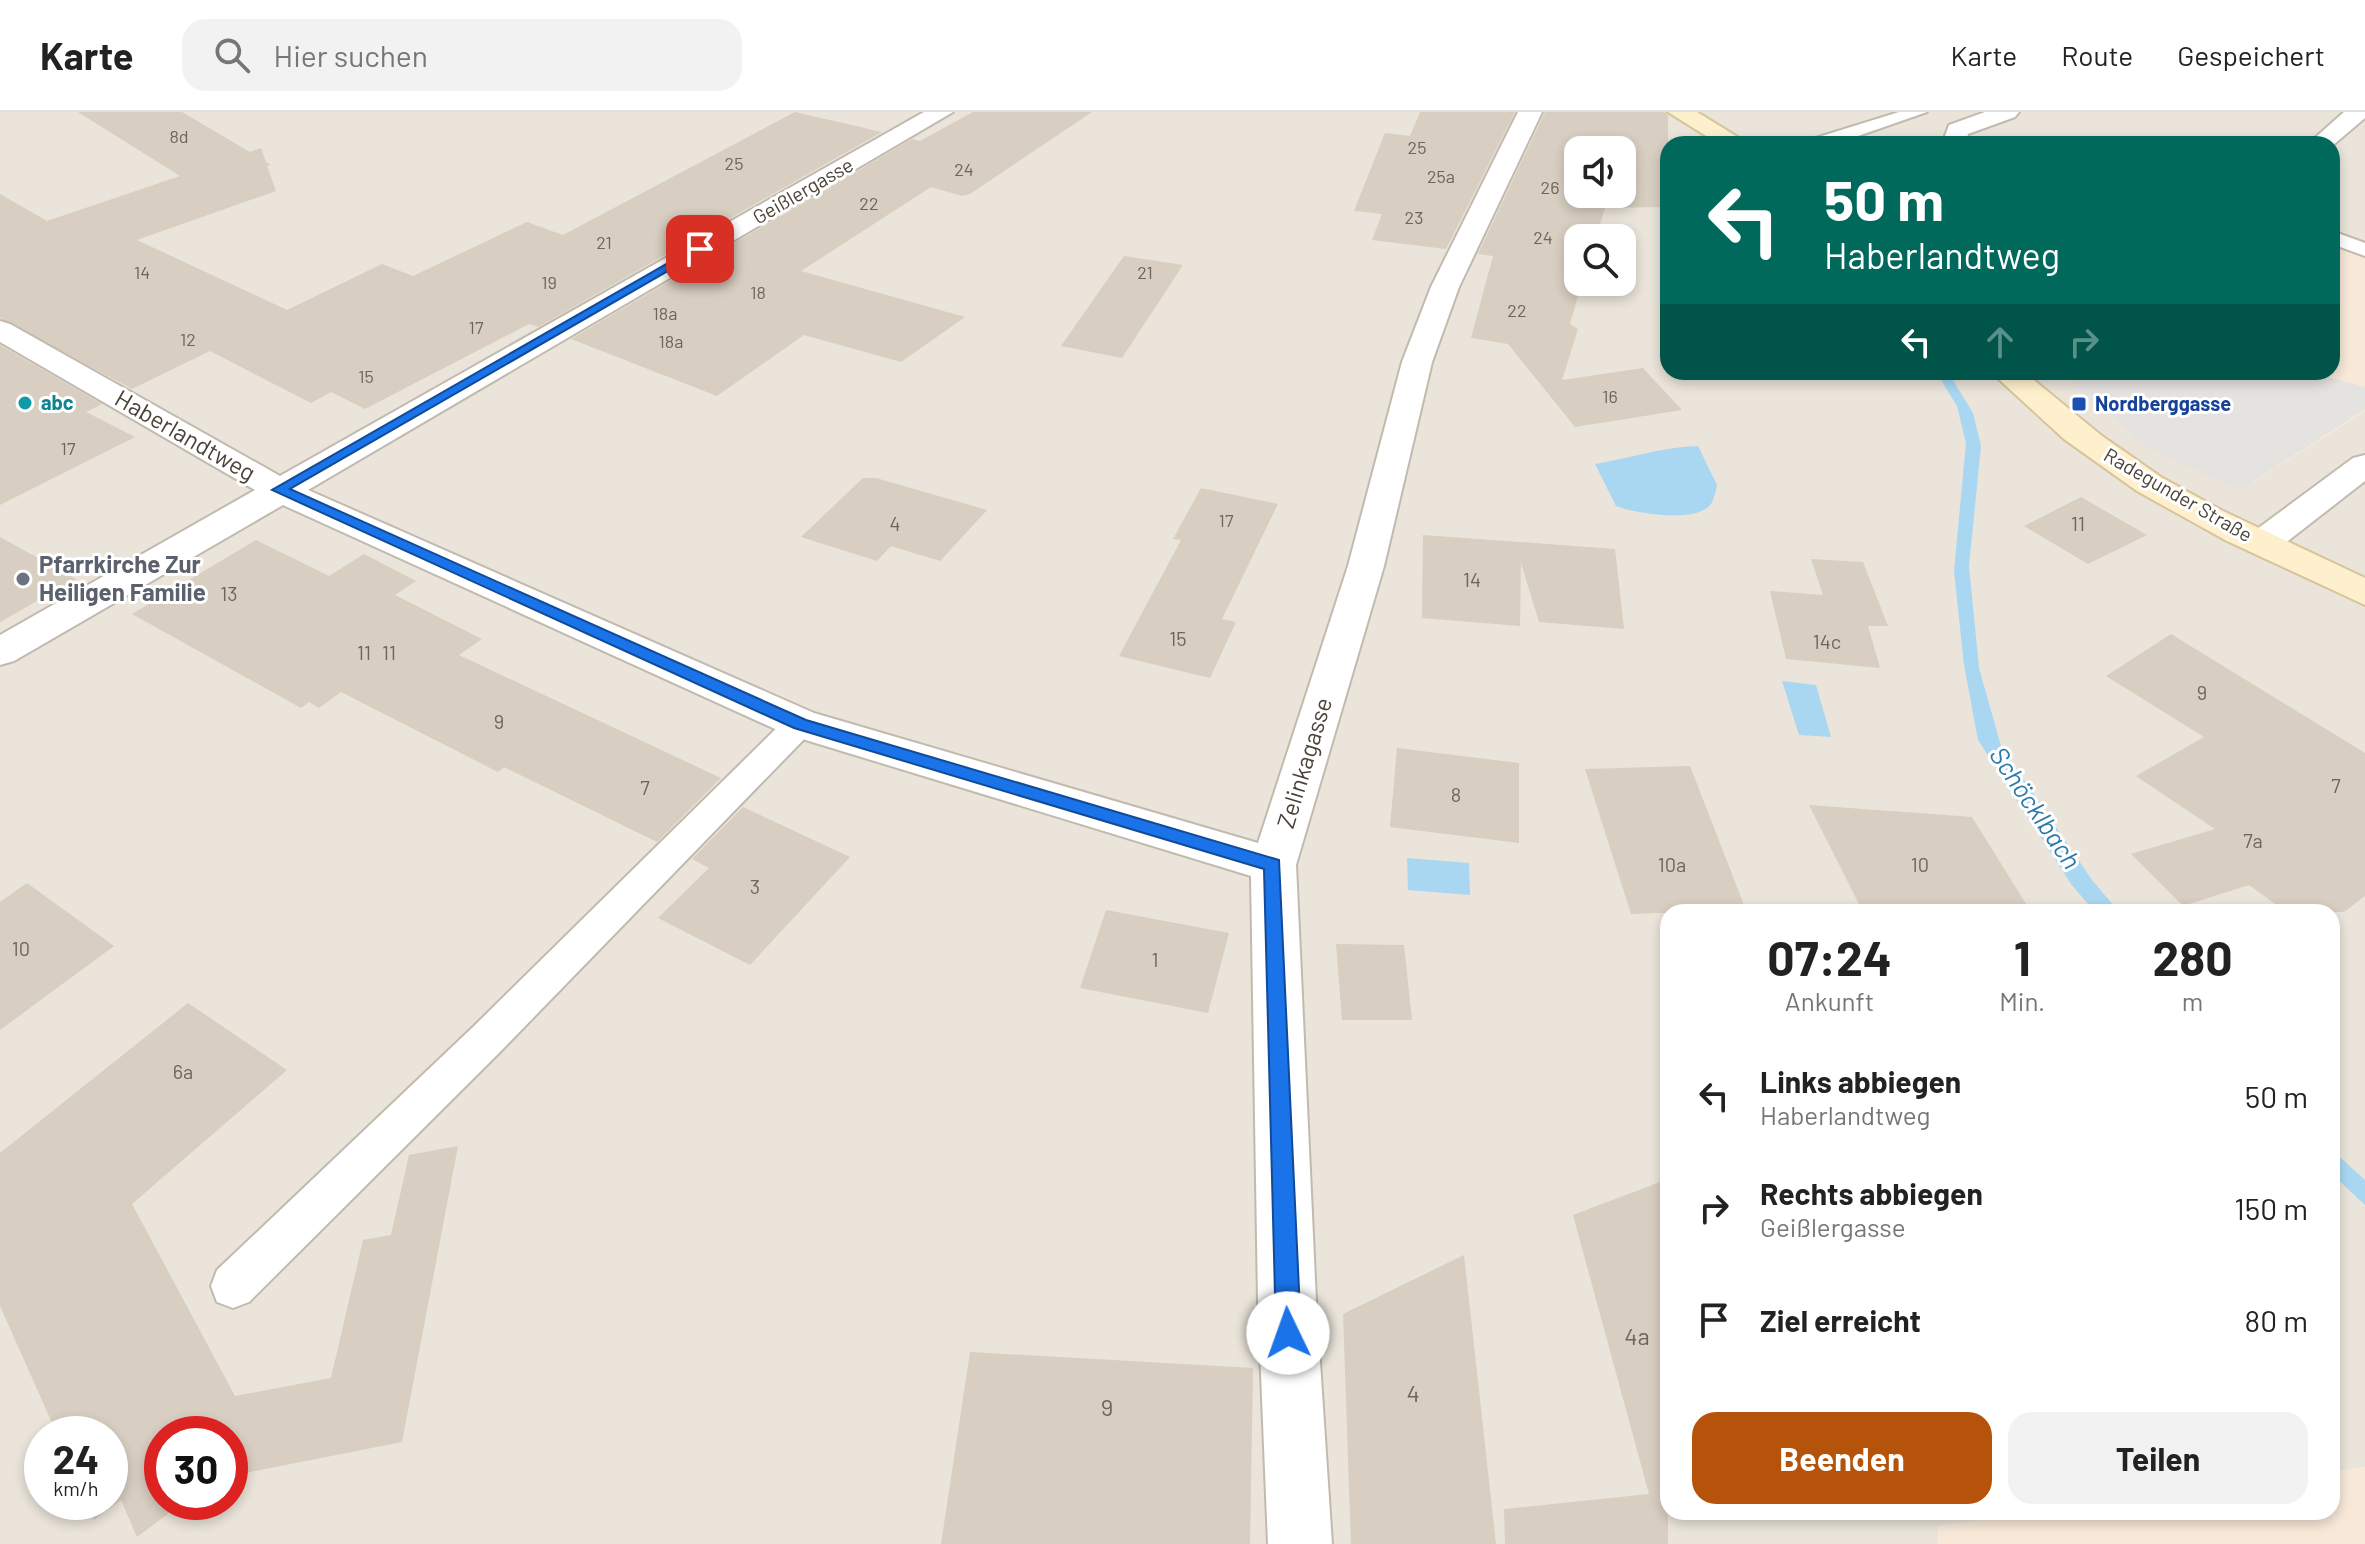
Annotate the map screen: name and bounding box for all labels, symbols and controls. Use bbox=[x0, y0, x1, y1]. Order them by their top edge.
search box bbox=[182, 19, 742, 91]
text: Karte bbox=[40, 32, 134, 78]
icon: search bbox=[210, 33, 254, 77]
text: Hier suchen bbox=[274, 37, 428, 73]
text: Karte bbox=[1951, 38, 2017, 72]
text: Route bbox=[2061, 38, 2133, 72]
text: Gespeichert bbox=[2177, 38, 2325, 72]
house number: 8d bbox=[169, 125, 189, 147]
house number: 25 bbox=[1408, 136, 1426, 158]
map controls bbox=[1564, 136, 1636, 296]
button: sound bbox=[1564, 136, 1636, 208]
house number: 25 bbox=[725, 152, 743, 174]
street label: Geißlergasse bbox=[748, 152, 857, 229]
house number: 24 bbox=[954, 158, 974, 180]
house number: 25a bbox=[1427, 165, 1455, 187]
text: 50 m bbox=[1824, 165, 1944, 232]
icon: left bbox=[1692, 168, 1796, 272]
house number: 26 bbox=[1541, 176, 1559, 198]
house number: 22 bbox=[859, 192, 879, 214]
house number: 23 bbox=[1405, 206, 1423, 228]
pin bbox=[666, 215, 734, 283]
button: search bbox=[1564, 224, 1636, 296]
house number: 24 bbox=[1533, 226, 1553, 248]
icon: arrive bbox=[678, 227, 722, 271]
house number: 21 bbox=[596, 231, 612, 253]
text: Haberlandtweg bbox=[1824, 233, 2060, 276]
house number: 14 bbox=[134, 261, 150, 283]
house number: 21 bbox=[1137, 261, 1153, 283]
house number: 19 bbox=[541, 271, 557, 293]
house number: 18 bbox=[750, 281, 766, 303]
house number: 22 bbox=[1507, 299, 1527, 321]
house number: 18a bbox=[653, 302, 677, 324]
house number: 17 bbox=[469, 316, 484, 338]
icon: left bbox=[1894, 320, 1938, 364]
icon: ahead bbox=[1978, 320, 2022, 364]
icon: right bbox=[2062, 320, 2106, 364]
house number: 12 bbox=[180, 328, 196, 350]
house number: 18a bbox=[659, 330, 683, 352]
house number: 15 bbox=[358, 365, 374, 387]
street label: Haberlandtweg bbox=[110, 383, 261, 487]
house number: 16 bbox=[1602, 385, 1618, 407]
place label: abc bbox=[41, 390, 74, 414]
place label: Nordberggasse bbox=[2095, 391, 2231, 415]
marker: abc bbox=[16, 394, 34, 412]
marker: Nordberggasse bbox=[2070, 395, 2088, 413]
house number: 17 bbox=[61, 437, 76, 459]
street label: Radegunder Straße bbox=[2100, 442, 2257, 546]
house number: 17 bbox=[1219, 509, 1234, 531]
house number: 4 bbox=[889, 511, 901, 535]
house number: 11 bbox=[2071, 511, 2085, 535]
place label: Pfarrkirche Zur Heiligen Familie bbox=[39, 549, 206, 606]
house number: 14 bbox=[1463, 567, 1481, 591]
marker: Pfarrkirche Zur Heiligen Familie bbox=[14, 570, 32, 588]
house number: 13 bbox=[220, 581, 238, 605]
house number: 15 bbox=[1169, 626, 1187, 650]
house number: 14c bbox=[1813, 629, 1841, 653]
house number: 11 bbox=[357, 640, 371, 664]
house number: 11 bbox=[382, 640, 396, 664]
house number: 9 bbox=[2197, 680, 2207, 704]
street label: Zelinkagasse bbox=[1270, 694, 1337, 831]
house number: 9 bbox=[494, 709, 504, 733]
water label: Schöcklbach bbox=[1984, 740, 2088, 874]
house number: 7 bbox=[2331, 773, 2341, 797]
house number: 7 bbox=[640, 775, 650, 799]
house number: 8 bbox=[1451, 782, 1461, 806]
house number: 7a bbox=[2243, 828, 2263, 852]
house number: 10a bbox=[1658, 852, 1686, 876]
house number: 10 bbox=[1911, 852, 1929, 876]
house number: 3 bbox=[750, 874, 760, 898]
text: 07:24 bbox=[1767, 928, 1892, 986]
text: 1 bbox=[2014, 928, 2031, 986]
text: 280 bbox=[2152, 928, 2233, 986]
house number: 10 bbox=[12, 936, 30, 960]
house number: 1 bbox=[1152, 947, 1159, 971]
text: Ankunft bbox=[1785, 985, 1874, 1016]
text: Min. bbox=[1999, 985, 2045, 1016]
text: m bbox=[2182, 985, 2203, 1016]
house number: 6a bbox=[173, 1059, 193, 1083]
text: Links abbiegen bbox=[1760, 1063, 1961, 1099]
icon: left bbox=[1692, 1074, 1736, 1118]
text: 50 m bbox=[2245, 1078, 2308, 1114]
text: Haberlandtweg bbox=[1760, 1099, 1930, 1130]
text: Rechts abbiegen bbox=[1760, 1175, 1983, 1211]
icon: right bbox=[1692, 1186, 1736, 1230]
text: 150 m bbox=[2234, 1190, 2308, 1226]
text: Geißlergasse bbox=[1760, 1211, 1906, 1242]
position arrow bbox=[1246, 1291, 1330, 1375]
icon: arrive bbox=[1692, 1298, 1736, 1342]
text: Ziel erreicht bbox=[1760, 1302, 1921, 1338]
text: 80 m bbox=[2245, 1302, 2308, 1338]
house number: 4a bbox=[1624, 1321, 1650, 1350]
house number: 4 bbox=[1406, 1378, 1420, 1407]
house number: 9 bbox=[1101, 1392, 1113, 1421]
button: Beenden bbox=[1692, 1412, 1992, 1504]
button: Teilen bbox=[2008, 1412, 2308, 1504]
speed limit sign: 30 bbox=[144, 1416, 248, 1520]
text: 24 bbox=[53, 1434, 99, 1482]
text: km/h bbox=[53, 1476, 99, 1500]

